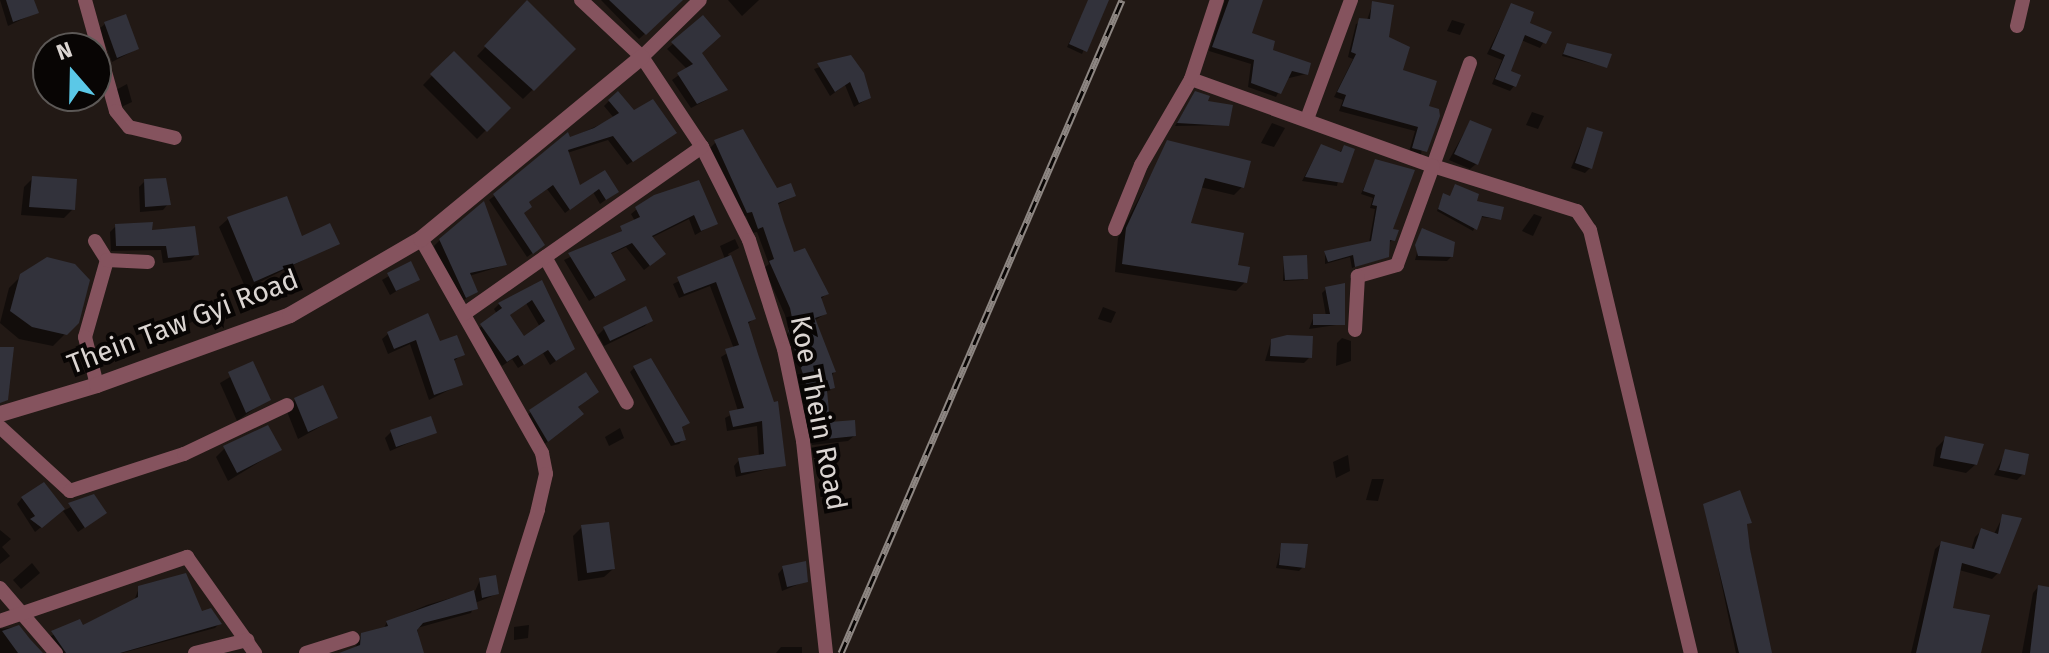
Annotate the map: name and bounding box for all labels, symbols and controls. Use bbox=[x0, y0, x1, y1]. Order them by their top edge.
north arrow bbox=[32, 32, 112, 112]
text: N bbox=[53, 36, 76, 66]
street label: Thein Taw Gyi Road bbox=[63, 262, 303, 382]
street label: Koe Thein Road bbox=[783, 313, 853, 513]

